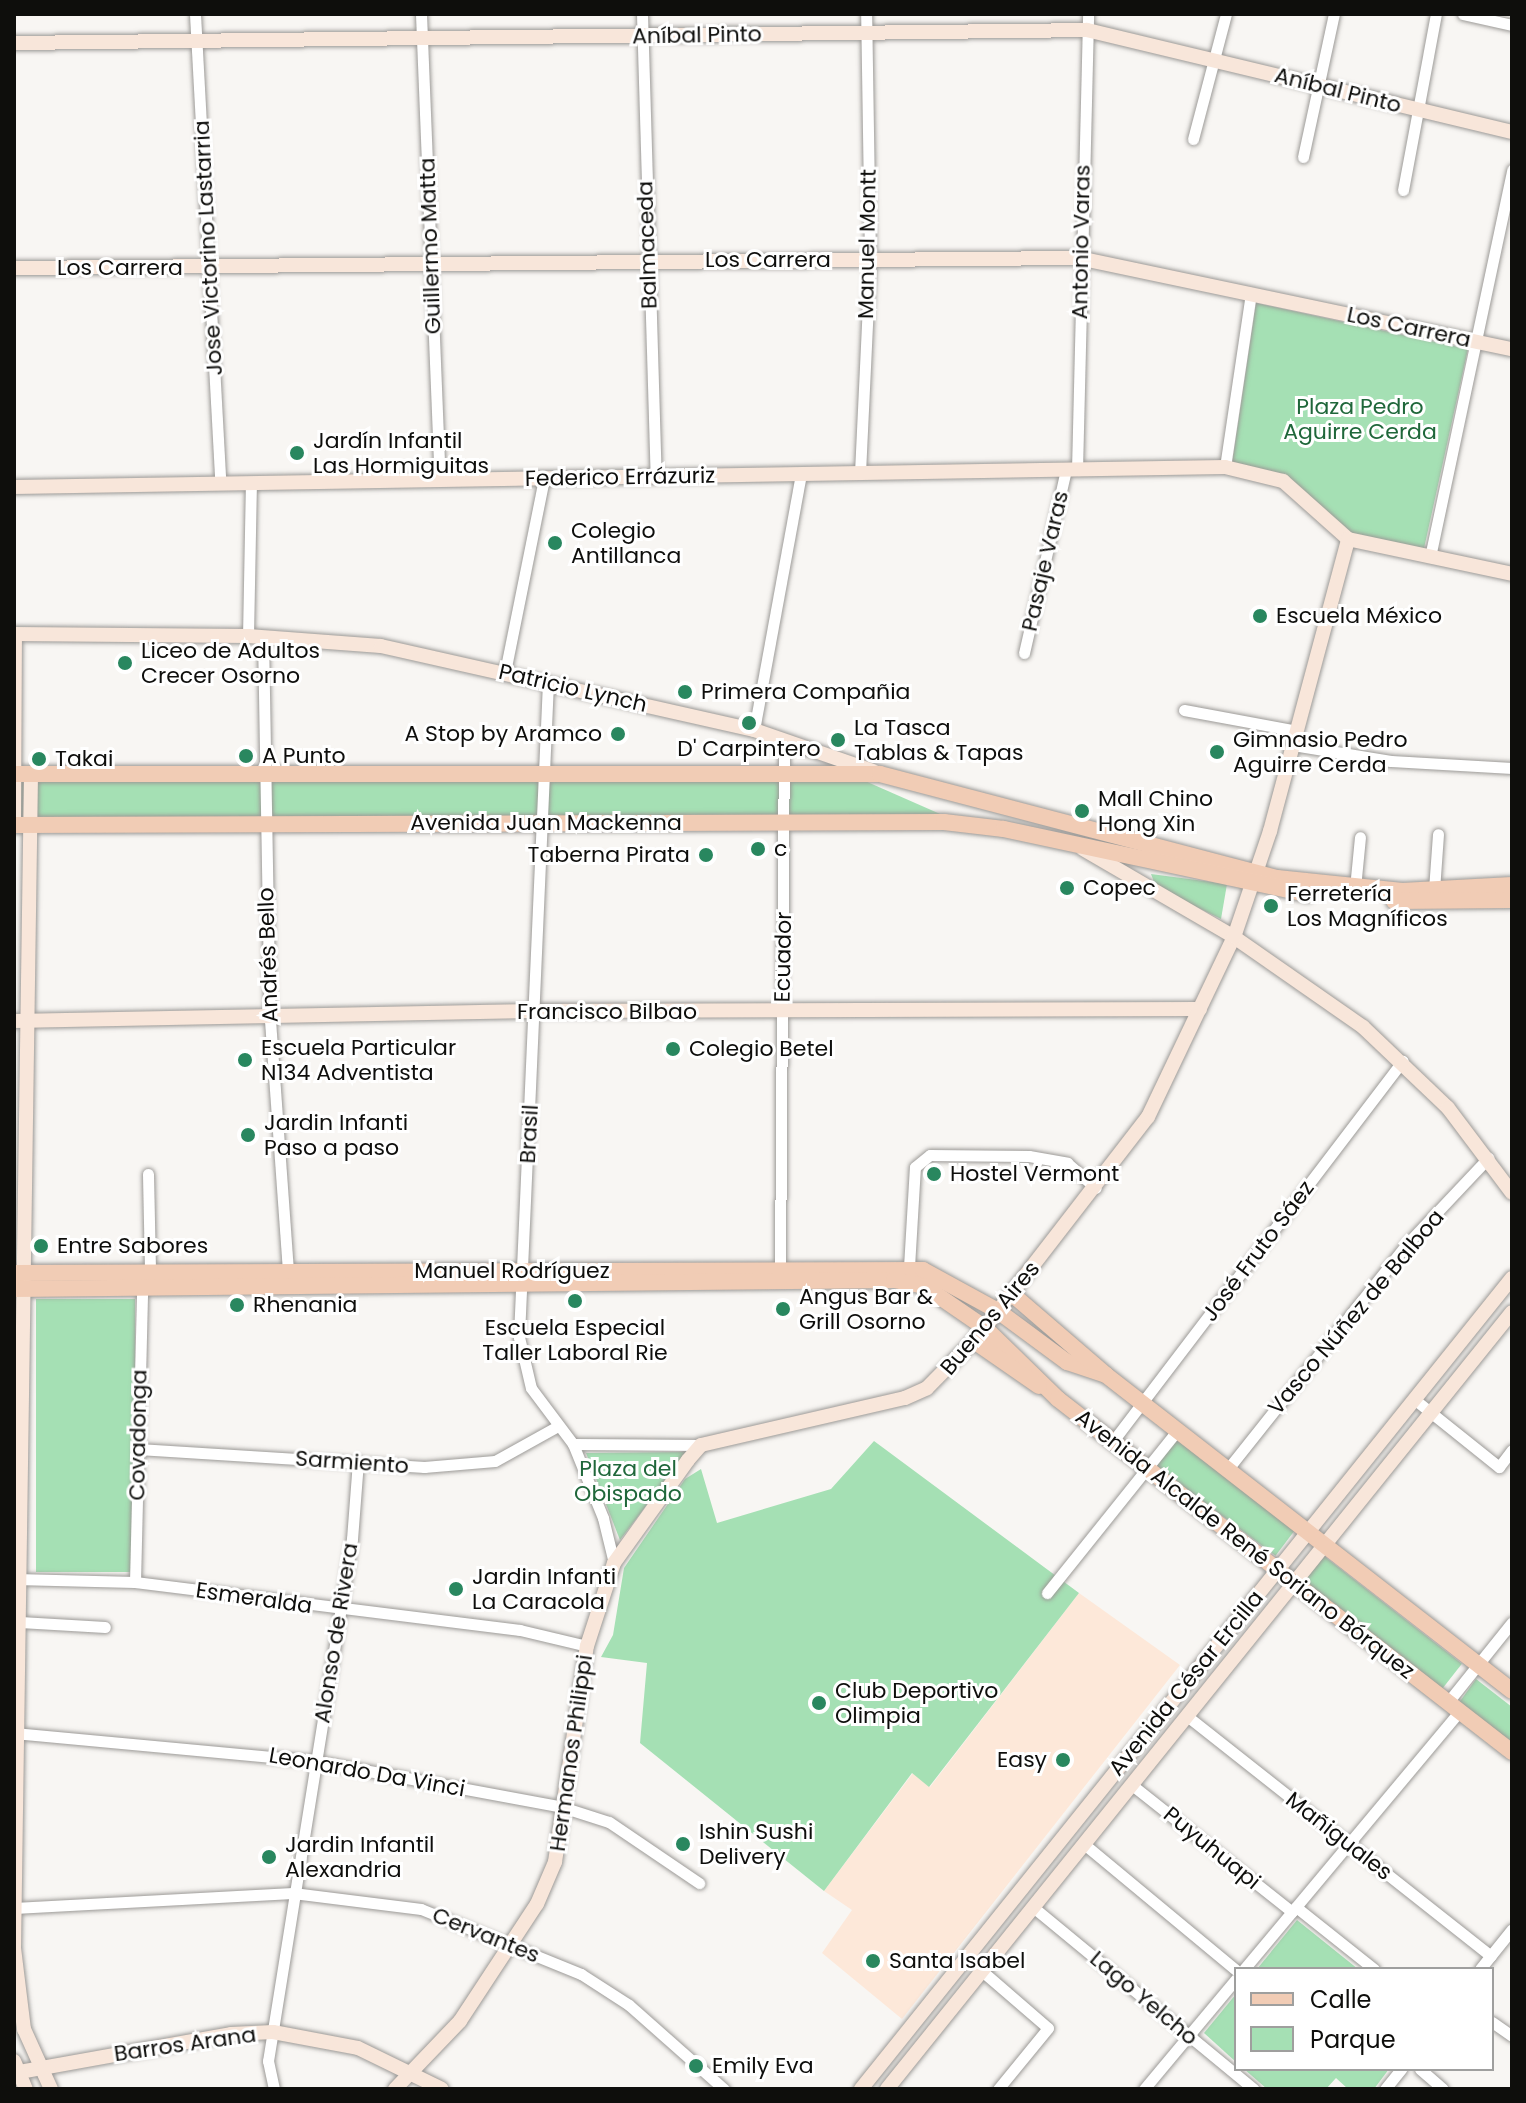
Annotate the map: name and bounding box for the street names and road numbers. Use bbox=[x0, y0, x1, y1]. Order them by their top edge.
street label: Aníbal Pinto bbox=[632, 21, 762, 49]
street label: Aníbal Pinto bbox=[1272, 62, 1404, 118]
street label: Jose Victorino Lastarria bbox=[188, 120, 228, 376]
street label: Guillermo Matta bbox=[414, 157, 446, 335]
street label: Antonio Varas bbox=[1066, 164, 1096, 320]
street label: Manuel Montt bbox=[852, 169, 882, 319]
street label: Balmaceda bbox=[632, 181, 662, 309]
street label: Los Carrera bbox=[705, 247, 831, 273]
street label: Los Carrera bbox=[57, 255, 183, 281]
street label: Los Carrera bbox=[1345, 301, 1473, 353]
street label: Federico Errázuriz bbox=[525, 462, 715, 492]
street label: Pasaje Varas bbox=[1016, 488, 1074, 634]
street label: Patricio Lynch bbox=[496, 658, 650, 718]
street label: Avenida Juan Mackenna bbox=[410, 810, 682, 836]
street label: Andrés Bello bbox=[252, 887, 284, 1023]
street label: Ecuador bbox=[769, 911, 797, 1003]
street label: Francisco Bilbao bbox=[517, 999, 697, 1025]
street label: Brasil bbox=[514, 1104, 544, 1164]
street label: José Fruto Sáez bbox=[1196, 1175, 1320, 1327]
street label: Vasco Núñez de Balboa bbox=[1262, 1204, 1450, 1420]
street label: Buenos Aires bbox=[935, 1256, 1045, 1380]
street label: Manuel Rodríguez bbox=[414, 1258, 610, 1284]
street label: Covadonga bbox=[124, 1369, 152, 1501]
street label: Avenida Alcalde René Soriano Bórquez bbox=[1070, 1403, 1420, 1685]
street label: Sarmiento bbox=[294, 1445, 410, 1479]
street label: Alonso de Rivera bbox=[309, 1541, 363, 1725]
street label: Esmeralda bbox=[194, 1577, 314, 1619]
street label: Avenida César Ercilla bbox=[1103, 1585, 1269, 1781]
street label: Hermanos Philippi bbox=[544, 1653, 598, 1853]
street label: Leonardo Da Vinci bbox=[267, 1742, 467, 1802]
street label: Mañiguales bbox=[1281, 1786, 1397, 1886]
street label: Puyuhuapi bbox=[1158, 1801, 1266, 1895]
street label: Cervantes bbox=[429, 1902, 543, 1968]
street label: Lago Yelcho bbox=[1085, 1945, 1203, 2051]
street label: Barros Arana bbox=[112, 2021, 258, 2067]

